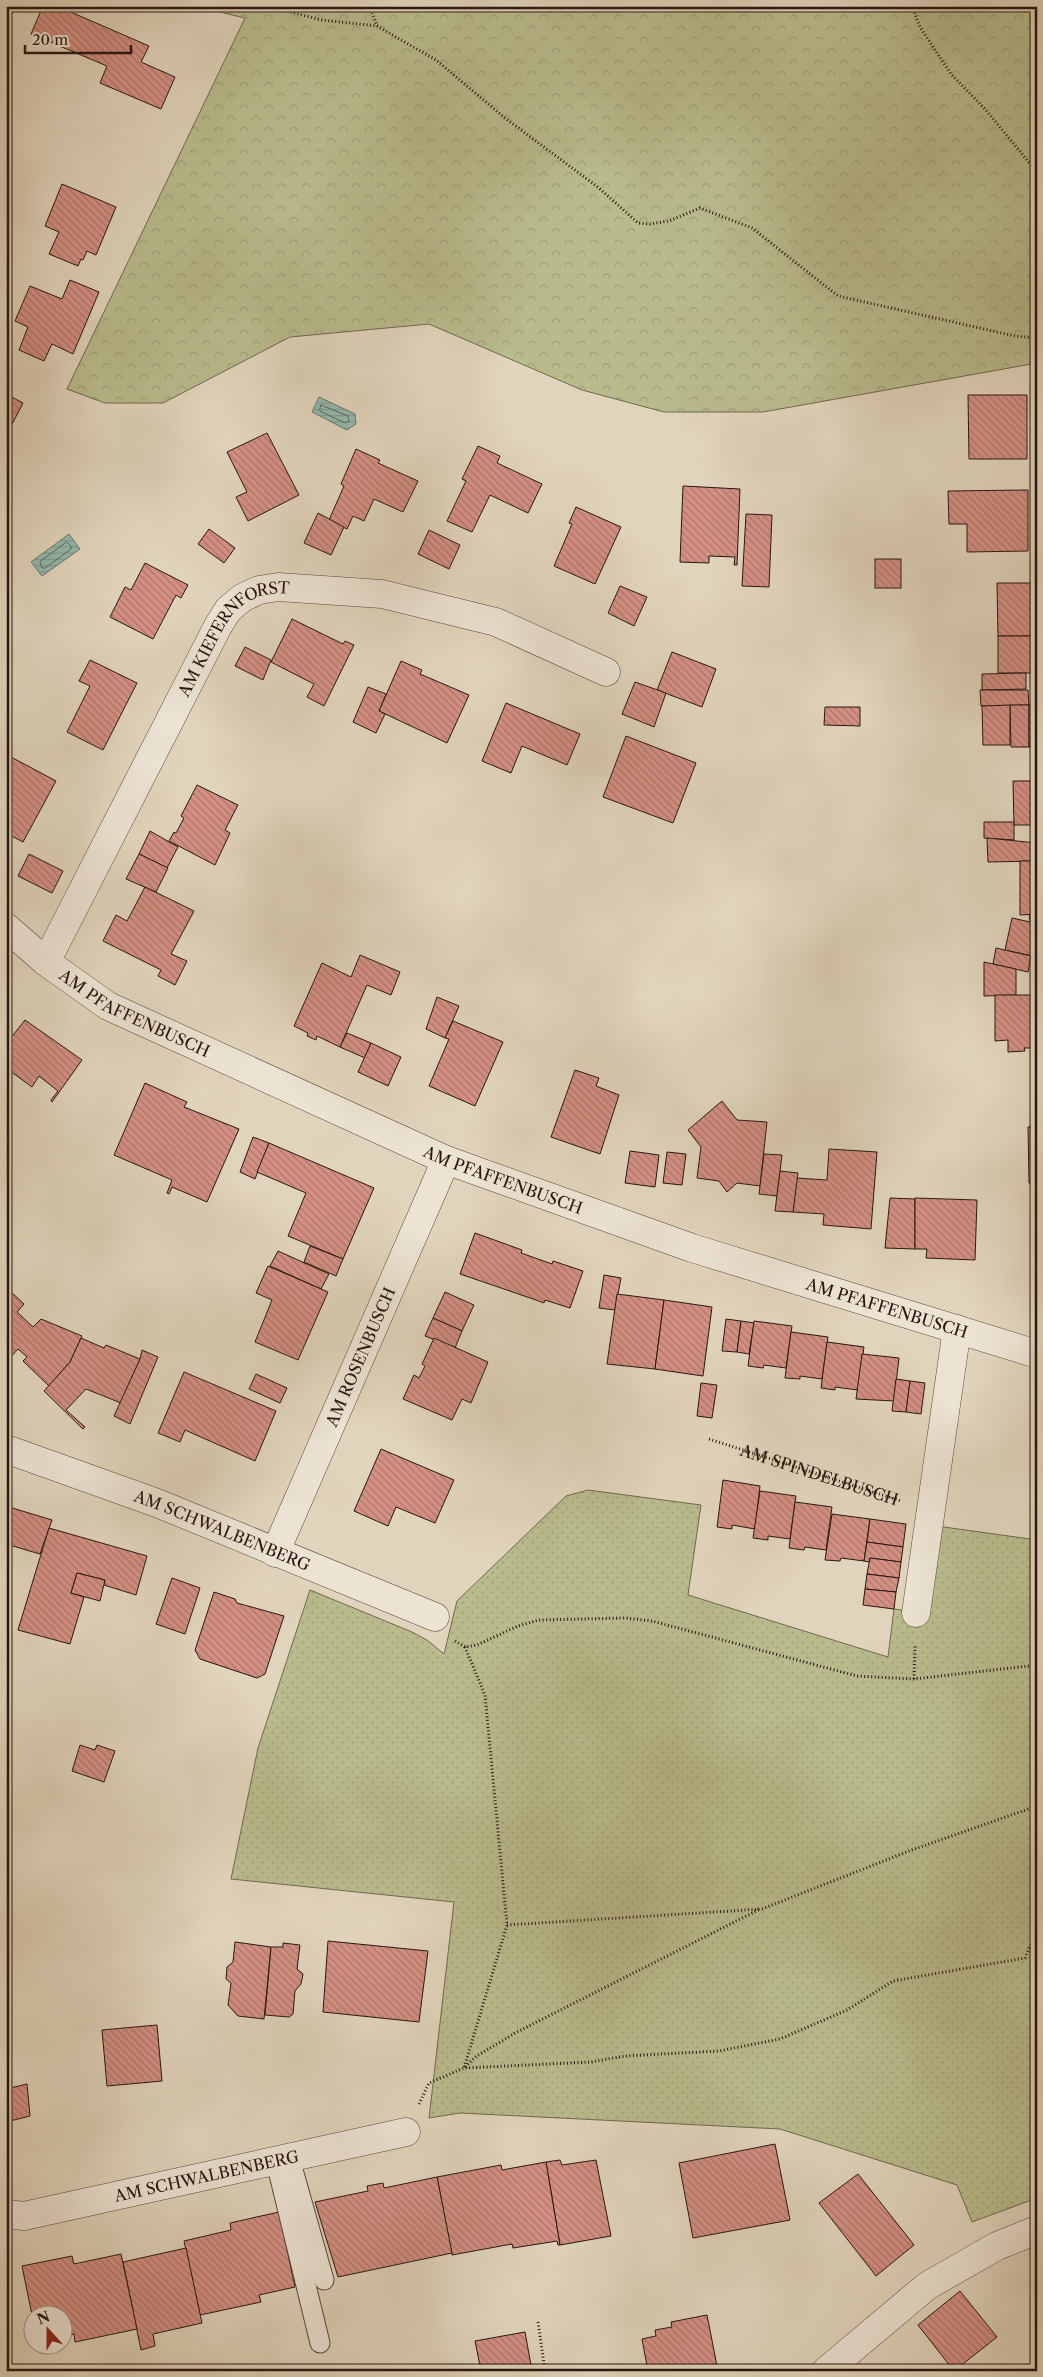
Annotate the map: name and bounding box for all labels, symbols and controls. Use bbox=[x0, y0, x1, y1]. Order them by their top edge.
scale bar bbox=[25, 22, 131, 54]
text: 20 m bbox=[32, 30, 68, 49]
street label: AM KIEFERNFORST bbox=[173, 577, 290, 701]
street label: AM PFAFFENBUSCH bbox=[55, 964, 213, 1061]
street label: AM PFAFFENBUSCH bbox=[419, 1141, 585, 1218]
street label: AM PFAFFENBUSCH bbox=[803, 1273, 970, 1342]
street label: AM ROSENBUSCH bbox=[321, 1284, 399, 1430]
street label: AM SPINDELBUSCH bbox=[737, 1439, 901, 1510]
street label: AM SCHWALBENBERG bbox=[130, 1485, 313, 1575]
street label: AM SCHWALBENBERG bbox=[111, 2146, 301, 2206]
north arrow bbox=[22, 2304, 72, 2354]
text: N bbox=[34, 2307, 52, 2328]

